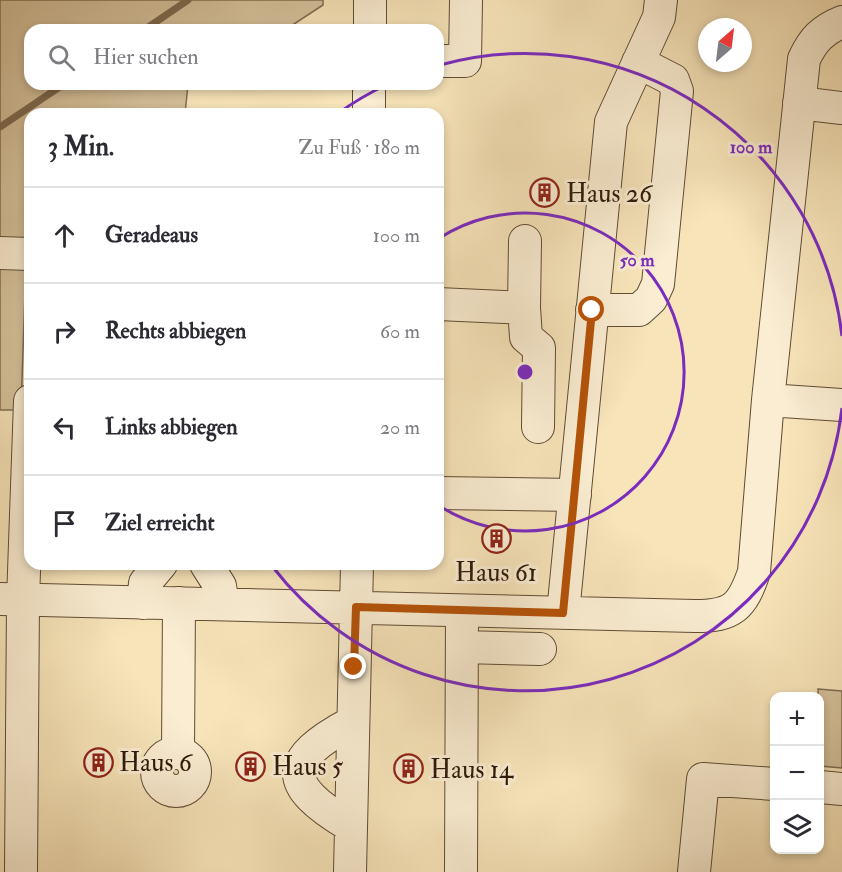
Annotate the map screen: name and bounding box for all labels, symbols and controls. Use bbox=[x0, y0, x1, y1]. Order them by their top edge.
north arrow bbox=[698, 18, 752, 72]
search box bbox=[24, 24, 444, 90]
icon: search bbox=[45, 41, 78, 74]
text: Hier suchen bbox=[93, 43, 199, 71]
text: 3 Min. bbox=[48, 131, 114, 163]
text: Zu Fuß · 180 m bbox=[298, 135, 420, 160]
text: 100 m bbox=[730, 136, 773, 159]
building icon: Haus 26 bbox=[529, 177, 561, 209]
place label: Haus 26 bbox=[566, 178, 654, 210]
icon: ahead bbox=[48, 219, 81, 252]
text: Geradeaus bbox=[105, 221, 198, 249]
text: 100 m bbox=[373, 223, 420, 248]
text: 50 m bbox=[620, 249, 655, 272]
route start bbox=[578, 296, 604, 322]
icon: right bbox=[48, 315, 81, 348]
text: Rechts abbiegen bbox=[105, 317, 246, 345]
text: 60 m bbox=[380, 319, 420, 344]
centre of rings bbox=[515, 362, 535, 382]
icon: left bbox=[48, 411, 81, 444]
text: Links abbiegen bbox=[105, 413, 238, 441]
text: 20 m bbox=[380, 415, 420, 440]
icon: arrive bbox=[48, 507, 81, 540]
text: Ziel erreicht bbox=[105, 509, 215, 537]
building icon: Haus 61 bbox=[480, 522, 512, 554]
place label: Haus 61 bbox=[455, 557, 537, 589]
route end bbox=[340, 653, 366, 679]
map controls bbox=[770, 692, 824, 854]
button: + bbox=[770, 692, 824, 746]
building icon: Haus 6 bbox=[82, 746, 114, 778]
button: − bbox=[770, 746, 824, 800]
place label: Haus 6 bbox=[119, 747, 194, 779]
building icon: Haus 5 bbox=[235, 750, 267, 782]
place label: Haus 5 bbox=[272, 751, 344, 783]
building icon: Haus 14 bbox=[393, 753, 425, 785]
place label: Haus 14 bbox=[430, 754, 514, 786]
button: layers bbox=[770, 800, 824, 854]

